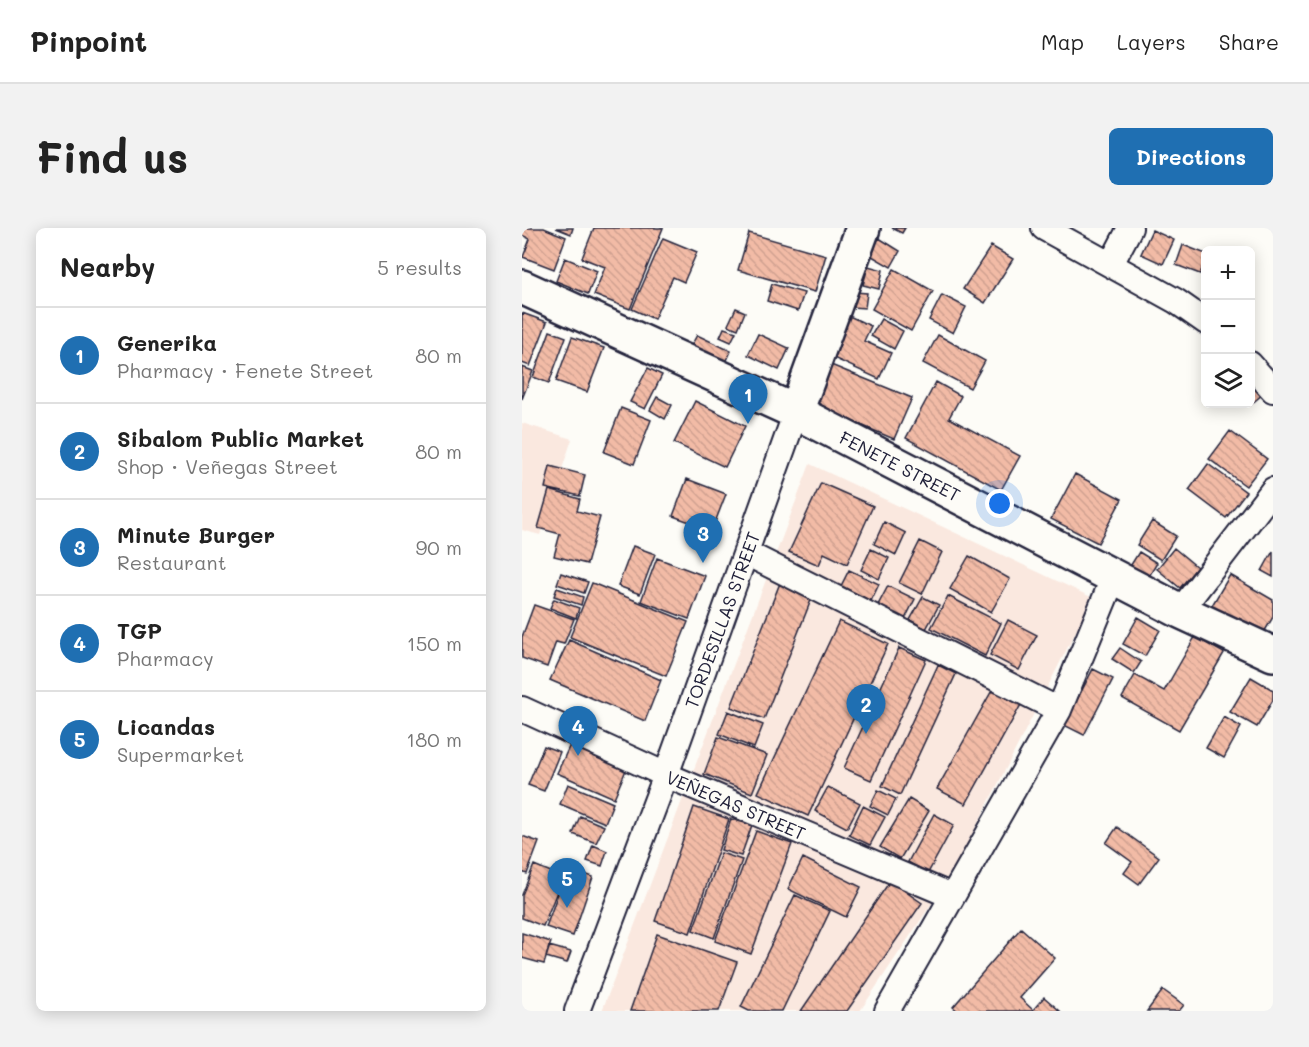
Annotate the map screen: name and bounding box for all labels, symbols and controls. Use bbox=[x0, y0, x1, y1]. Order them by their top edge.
text: Pinpoint bbox=[30, 23, 147, 59]
text: Map bbox=[1041, 28, 1084, 55]
text: Layers bbox=[1117, 28, 1186, 55]
text: Share bbox=[1219, 28, 1279, 55]
button: Directions bbox=[1109, 128, 1273, 185]
text: Find us bbox=[36, 129, 188, 184]
map controls bbox=[1201, 246, 1255, 408]
button: + bbox=[1201, 246, 1255, 300]
text: Nearby bbox=[60, 250, 155, 284]
text: 5 results bbox=[377, 254, 462, 280]
button: − bbox=[1201, 300, 1255, 354]
text: Generika bbox=[117, 328, 217, 357]
text: 1 bbox=[75, 342, 84, 368]
text: 80 m bbox=[415, 342, 462, 368]
button: layers bbox=[1201, 354, 1255, 408]
text: Pharmacy · Fenete Street bbox=[117, 357, 373, 383]
pin: 1 bbox=[728, 374, 768, 424]
text: Sibalom Public Market bbox=[117, 424, 364, 453]
street label: FENETE STREET bbox=[836, 425, 964, 507]
text: 2 bbox=[74, 438, 85, 464]
text: 80 m bbox=[415, 438, 462, 464]
text: Shop · Veñegas Street bbox=[117, 453, 338, 479]
your location bbox=[985, 489, 1014, 518]
pin: 3 bbox=[684, 514, 723, 563]
text: Minute Burger bbox=[117, 520, 275, 549]
street label: TORDESILLAS STREET bbox=[679, 528, 765, 712]
text: 3 bbox=[74, 534, 86, 560]
text: 90 m bbox=[416, 534, 462, 560]
text: Restaurant bbox=[117, 549, 227, 575]
text: TGP bbox=[117, 616, 162, 645]
text: 4 bbox=[73, 630, 86, 656]
text: 150 m bbox=[407, 630, 462, 656]
text: Pharmacy bbox=[117, 645, 214, 671]
pin: 2 bbox=[846, 684, 886, 734]
pin: 4 bbox=[558, 706, 598, 756]
text: Licandas bbox=[117, 712, 215, 741]
text: 5 bbox=[74, 726, 85, 752]
text: 180 m bbox=[406, 726, 462, 752]
text: Supermarket bbox=[117, 741, 244, 767]
street label: VEÑEGAS STREET bbox=[662, 765, 810, 845]
pin: 5 bbox=[548, 858, 586, 908]

